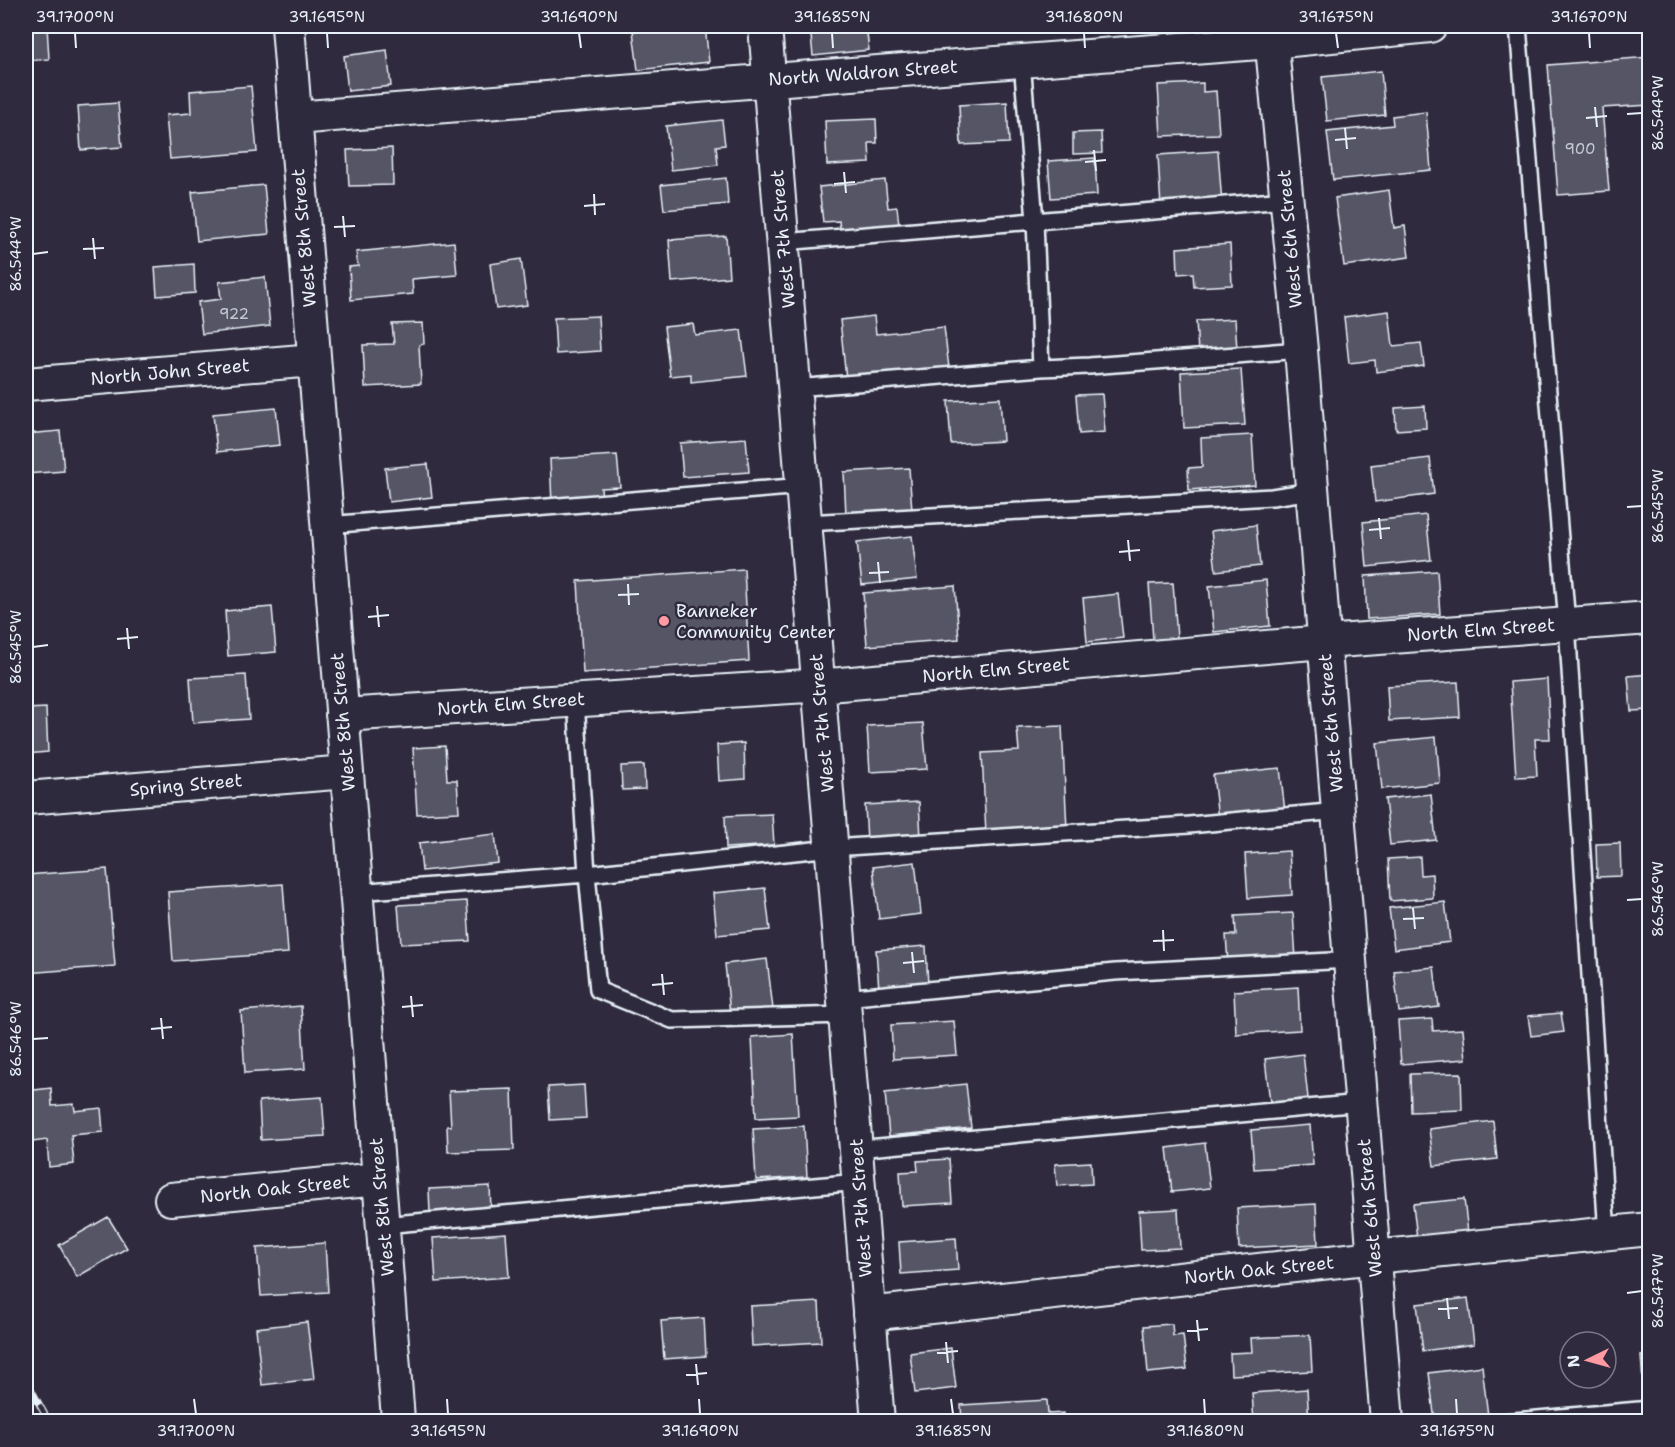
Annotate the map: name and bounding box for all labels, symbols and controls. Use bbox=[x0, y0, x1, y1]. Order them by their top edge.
text: 39.1700°N bbox=[36, 7, 114, 27]
text: 39.1695°N bbox=[289, 7, 365, 27]
text: 39.1690°N bbox=[540, 7, 618, 27]
text: 39.1685°N bbox=[794, 7, 870, 27]
text: 39.1680°N bbox=[1045, 7, 1123, 27]
text: 39.1675°N bbox=[1298, 7, 1374, 27]
text: 39.1670°N bbox=[1550, 7, 1628, 27]
street label: North Waldron Street bbox=[768, 54, 959, 92]
text: 86.544°W bbox=[1648, 75, 1668, 151]
house number: 900 bbox=[1564, 139, 1596, 159]
street label: West 8th Street bbox=[286, 167, 322, 308]
street label: West 7th Street bbox=[765, 168, 801, 309]
street label: West 6th Street bbox=[1272, 168, 1308, 309]
text: 86.544°W bbox=[6, 216, 26, 292]
house number: 922 bbox=[219, 304, 249, 324]
street label: North John Street bbox=[89, 353, 251, 391]
text: 86.545°W bbox=[1648, 469, 1668, 543]
place label: Banneker Community Center bbox=[676, 599, 836, 644]
text: 86.545°W bbox=[6, 610, 26, 684]
street label: North Elm Street bbox=[1406, 613, 1556, 647]
marker: Banneker Community Center bbox=[657, 614, 671, 628]
street label: West 8th Street bbox=[325, 651, 361, 792]
street label: West 7th Street bbox=[804, 652, 840, 793]
street label: North Elm Street bbox=[921, 652, 1071, 688]
street label: West 6th Street bbox=[1313, 652, 1349, 793]
street label: North Elm Street bbox=[436, 687, 586, 721]
street label: Spring Street bbox=[129, 768, 244, 802]
text: 86.546°W bbox=[1648, 861, 1668, 937]
text: 86.546°W bbox=[6, 1001, 26, 1077]
street label: West 8th Street bbox=[364, 1136, 400, 1277]
street label: West 6th Street bbox=[1352, 1137, 1388, 1278]
street label: West 7th Street bbox=[844, 1138, 878, 1278]
street label: North Oak Street bbox=[199, 1169, 351, 1209]
street label: North Oak Street bbox=[1183, 1250, 1335, 1290]
text: 86.547°W bbox=[1648, 1253, 1668, 1329]
north arrow bbox=[1558, 1330, 1618, 1390]
text: N bbox=[1563, 1354, 1585, 1368]
text: 39.1700°N bbox=[157, 1421, 235, 1441]
text: 39.1695°N bbox=[410, 1421, 486, 1441]
text: 39.1690°N bbox=[661, 1421, 739, 1441]
text: 39.1685°N bbox=[915, 1421, 991, 1441]
text: 39.1680°N bbox=[1166, 1421, 1244, 1441]
text: 39.1675°N bbox=[1419, 1421, 1495, 1441]

